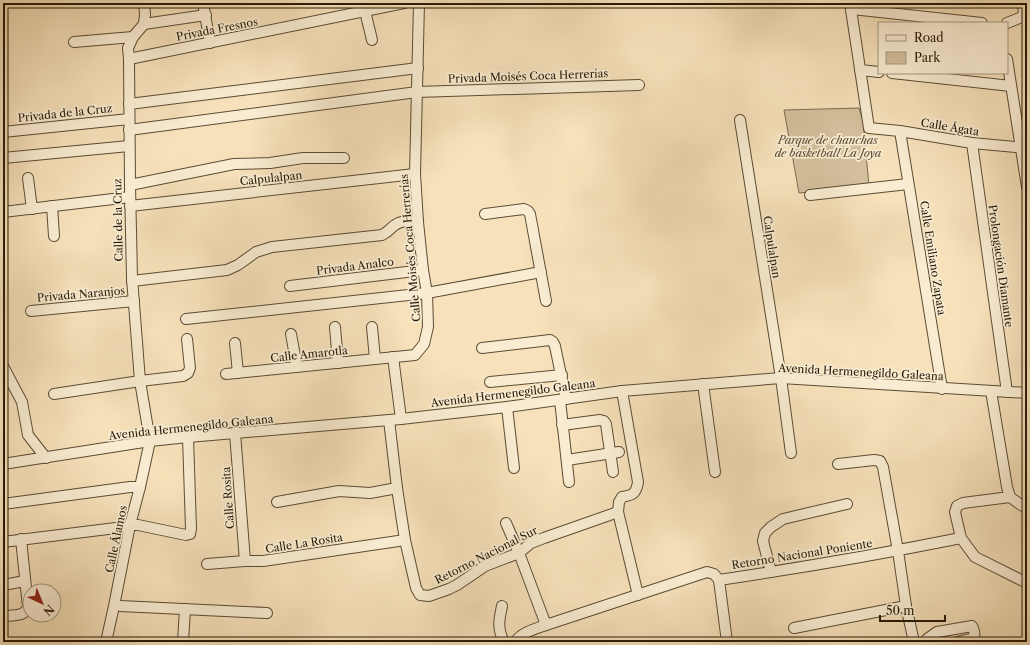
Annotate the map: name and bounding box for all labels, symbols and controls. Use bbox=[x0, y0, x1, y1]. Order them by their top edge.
street label: Privada Fresnos bbox=[175, 14, 259, 44]
legend bbox=[878, 22, 1008, 74]
text: Road bbox=[914, 30, 944, 45]
text: Park bbox=[914, 50, 941, 65]
street label: Privada Moisés Coca Herrerías bbox=[448, 66, 609, 86]
street label: Privada de la Cruz bbox=[17, 101, 113, 125]
street label: Calle Ágata bbox=[920, 115, 980, 139]
park label: Parque de chanchas de basketball La Joya bbox=[775, 133, 882, 160]
street label: Calpulalpan bbox=[239, 168, 303, 188]
street label: Calle Moisés Coca Herrerías bbox=[397, 173, 423, 322]
street label: Calle de la Cruz bbox=[110, 178, 126, 262]
street label: Calle Emiliano Zapata bbox=[917, 200, 949, 316]
street label: Prolongación Diamante bbox=[985, 204, 1017, 328]
street label: Calpulalpan bbox=[760, 215, 784, 279]
street label: Privada Analco bbox=[315, 254, 395, 278]
street label: Privada Naranjos bbox=[36, 283, 126, 305]
street label: Calle Amarotla bbox=[270, 343, 349, 365]
street label: Avenida Hermenegildo Galeana bbox=[777, 361, 944, 383]
street label: Avenida Hermenegildo Galeana bbox=[429, 376, 596, 410]
street label: Avenida Hermenegildo Galeana bbox=[107, 411, 274, 443]
street label: Calle Rosita bbox=[219, 466, 237, 530]
street label: Calle Álamos bbox=[102, 504, 130, 574]
street label: Retorno Nacional Sur bbox=[432, 523, 540, 587]
street label: Calle La Rosita bbox=[264, 530, 344, 556]
street label: Retorno Nacional Poniente bbox=[731, 536, 873, 572]
north arrow bbox=[22, 583, 62, 623]
scale bar bbox=[880, 597, 945, 623]
text: N bbox=[40, 602, 57, 619]
text: 50 m bbox=[886, 603, 915, 618]

